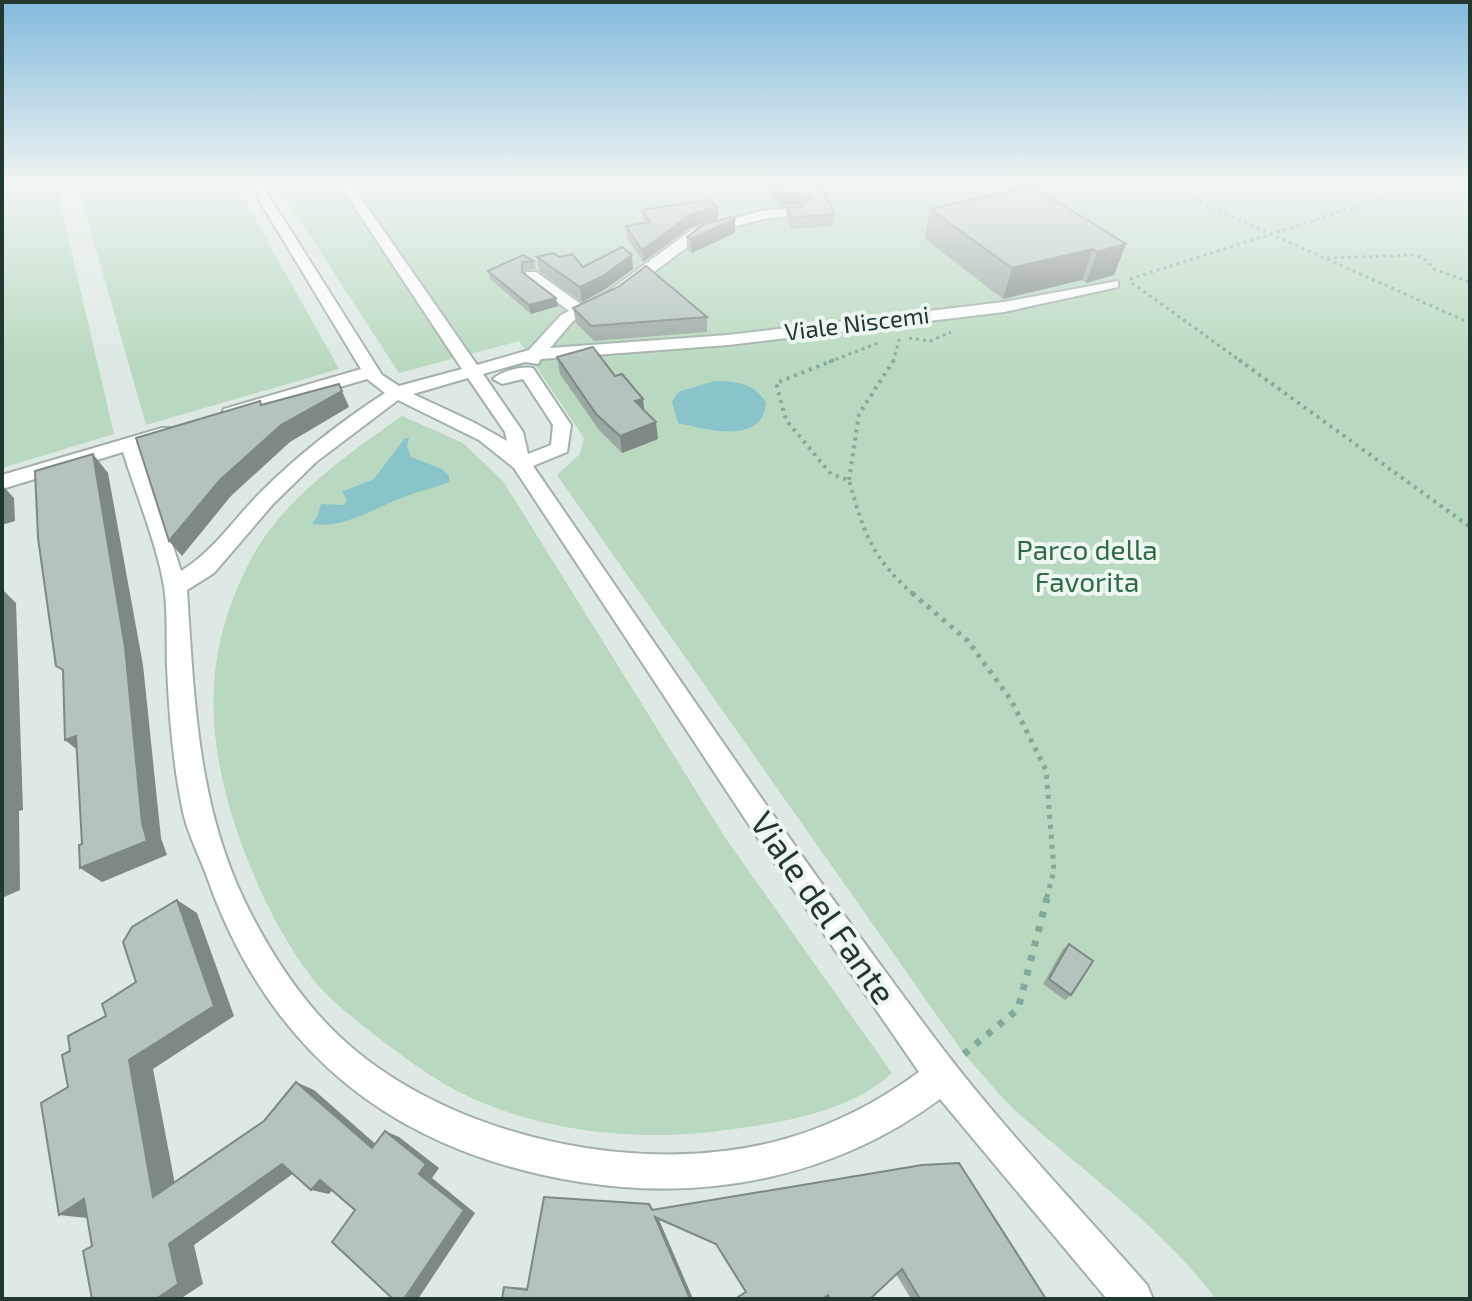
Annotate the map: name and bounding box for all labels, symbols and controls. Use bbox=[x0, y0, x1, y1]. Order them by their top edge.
street label: Viale Niscemi bbox=[783, 299, 931, 346]
park label: Parco della Favorita bbox=[1016, 532, 1158, 598]
street label: Viale del Fante bbox=[743, 803, 906, 1011]

